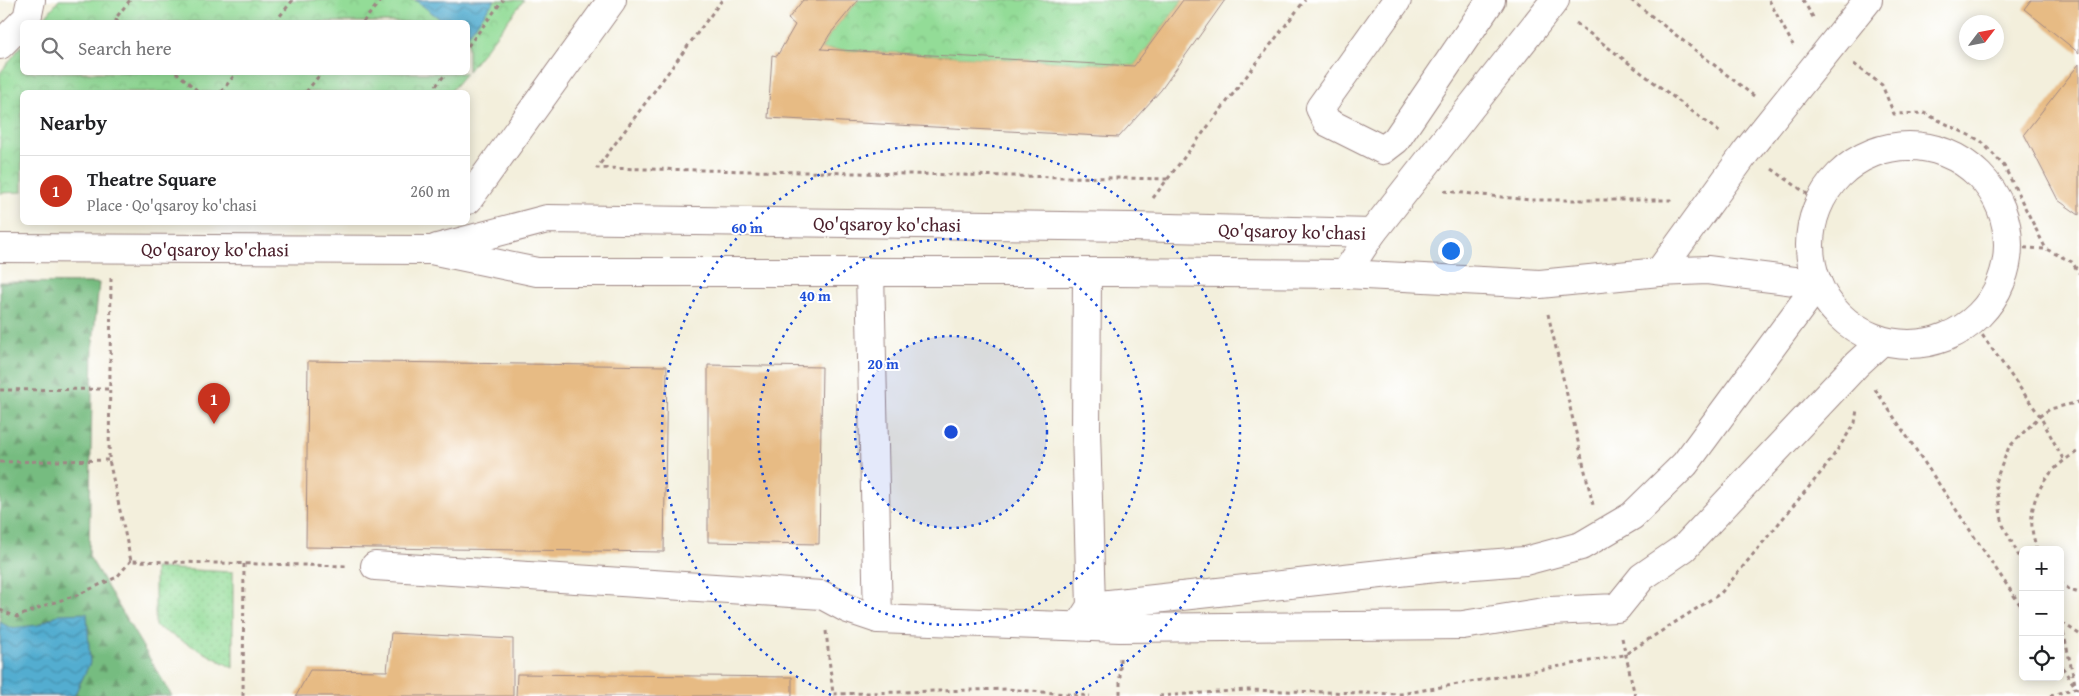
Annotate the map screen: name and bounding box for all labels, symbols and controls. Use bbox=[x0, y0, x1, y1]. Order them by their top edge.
north arrow bbox=[1959, 15, 2004, 60]
search box bbox=[20, 20, 470, 75]
icon: search bbox=[38, 34, 66, 62]
text: Search here bbox=[78, 34, 172, 62]
text: Nearby bbox=[40, 107, 107, 138]
text: Theatre Square bbox=[87, 165, 217, 193]
text: 1 bbox=[52, 179, 60, 203]
text: 260 m bbox=[410, 179, 450, 203]
text: Place · Qo'qsaroy ko'chasi bbox=[87, 193, 257, 217]
street label: Qo'qsaroy ko'chasi bbox=[813, 209, 961, 239]
street label: Qo'qsaroy ko'chasi bbox=[1218, 215, 1367, 247]
text: 60 m bbox=[731, 217, 763, 238]
street label: Qo'qsaroy ko'chasi bbox=[141, 235, 289, 263]
your location bbox=[1438, 238, 1464, 264]
text: 40 m bbox=[799, 285, 831, 306]
text: 20 m bbox=[867, 353, 899, 374]
pin: 1 bbox=[198, 383, 230, 424]
centre of rings bbox=[942, 423, 960, 441]
map controls bbox=[2019, 546, 2064, 681]
button: + bbox=[2019, 546, 2064, 591]
button: − bbox=[2019, 591, 2064, 636]
button: locate bbox=[2019, 636, 2064, 681]

